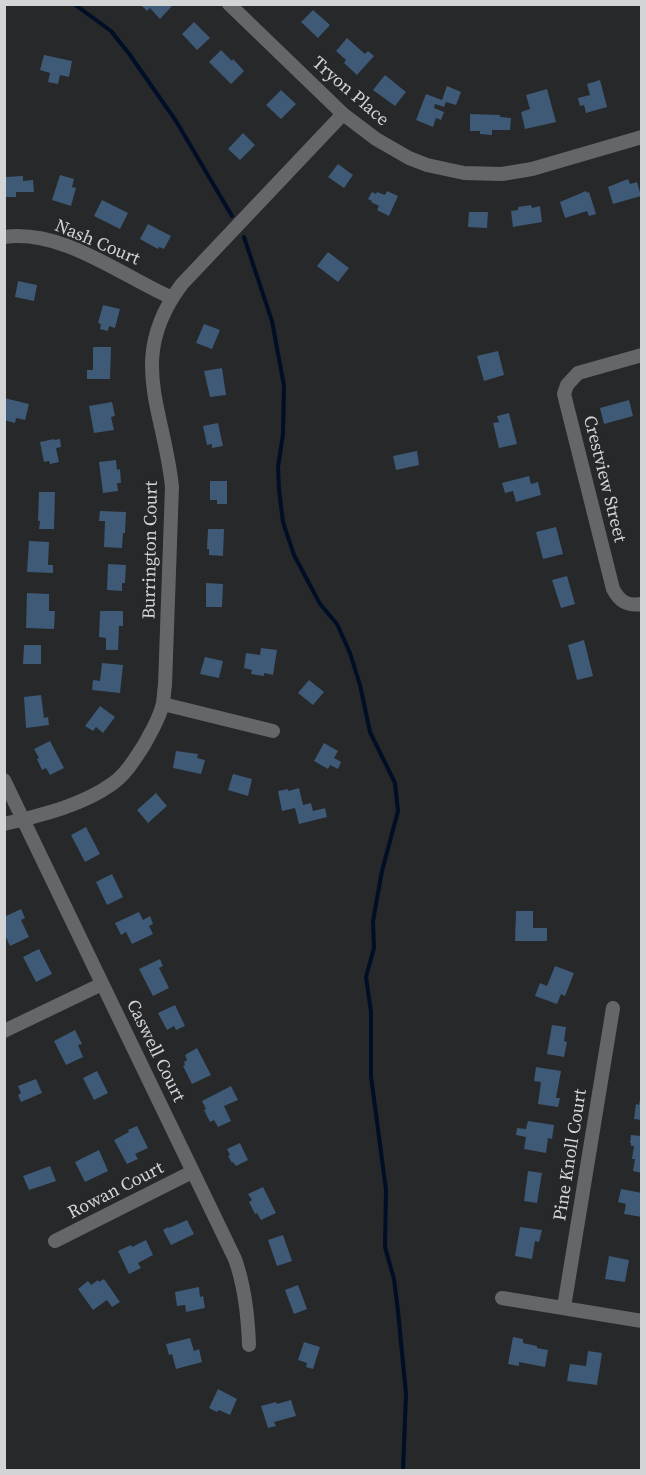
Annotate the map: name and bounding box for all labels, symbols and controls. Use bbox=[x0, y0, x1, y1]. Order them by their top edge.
street label: Tryon Place bbox=[307, 53, 393, 131]
street label: Nash Court bbox=[51, 215, 143, 271]
street label: Crestview Street bbox=[578, 413, 630, 545]
street label: Burrington Court bbox=[139, 481, 163, 619]
street label: Caswell Court bbox=[121, 996, 189, 1106]
street label: Pine Knoll Court bbox=[550, 1087, 592, 1223]
street label: Rowan Court bbox=[65, 1158, 167, 1224]

